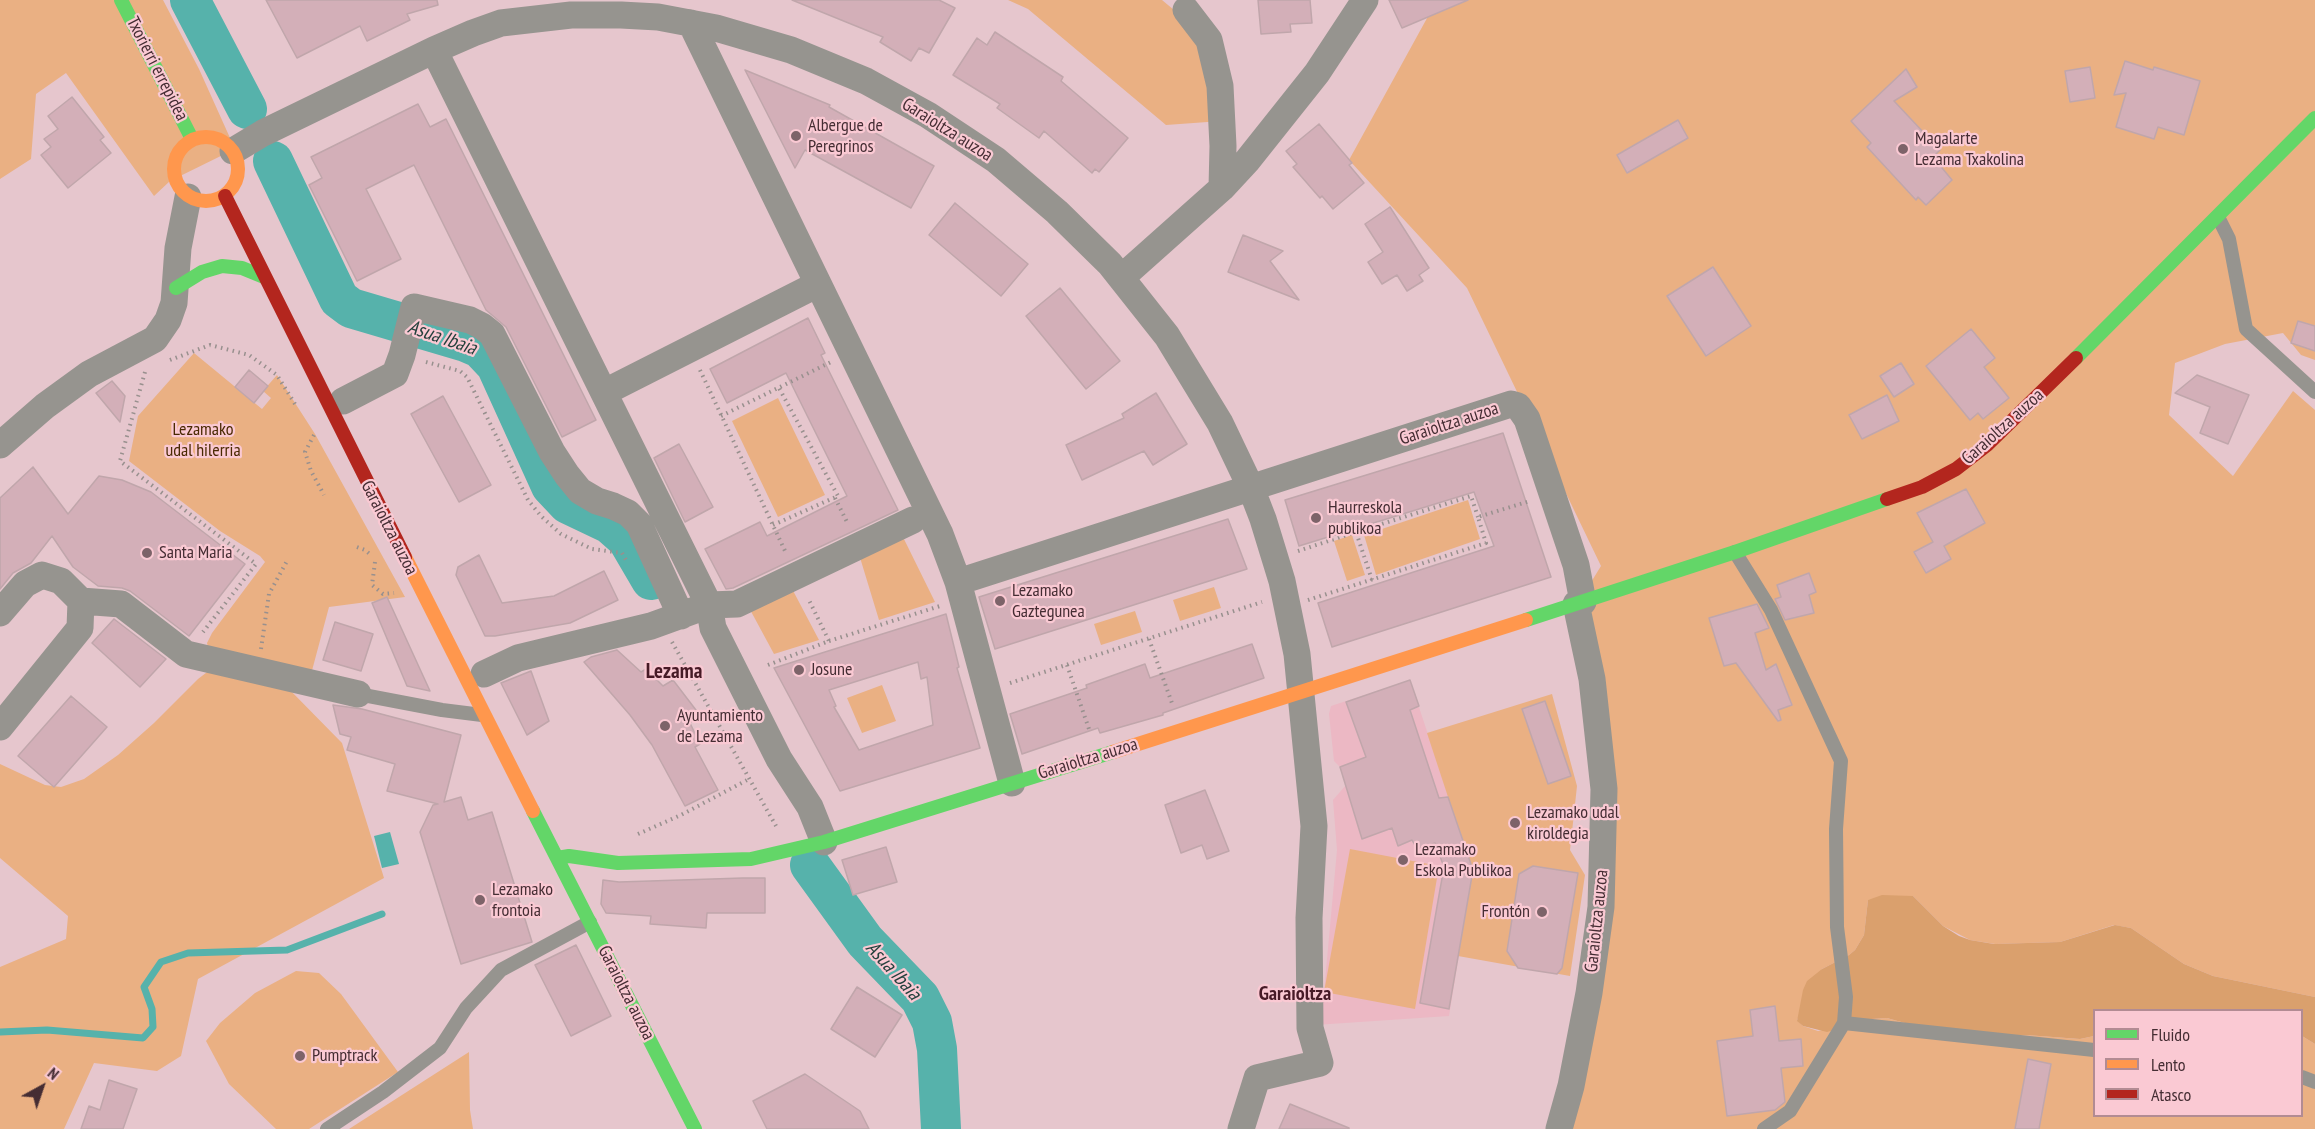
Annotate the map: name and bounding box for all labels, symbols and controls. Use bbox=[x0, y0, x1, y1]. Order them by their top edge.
street label: Txorierri errepidea bbox=[122, 13, 192, 125]
street label: Garaioltza auzoa bbox=[898, 94, 996, 166]
place label: Albergue de Peregrinos bbox=[808, 115, 883, 158]
place label: Magalarte Lezama Txakolina bbox=[1915, 128, 2024, 170]
marker: Albergue de Peregrinos bbox=[789, 129, 803, 143]
marker: Magalarte Lezama Txakolina bbox=[1896, 142, 1910, 156]
water label: Asua Ibaia bbox=[405, 315, 479, 361]
street label: Garaioltza auzoa bbox=[1958, 385, 2048, 469]
street label: Garaioltza auzoa bbox=[1397, 398, 1501, 450]
park label: Lezamako udal hilerria bbox=[165, 419, 241, 462]
street label: Garaioltza auzoa bbox=[356, 477, 422, 579]
place label: Haurreskola publikoa bbox=[1328, 497, 1402, 540]
marker: Haurreskola publikoa bbox=[1309, 511, 1323, 525]
place label: Santa Maria bbox=[159, 542, 232, 564]
marker: Santa Maria bbox=[140, 546, 154, 560]
place label: Lezamako Gaztegunea bbox=[1012, 580, 1085, 622]
marker: Lezamako Gaztegunea bbox=[993, 594, 1007, 608]
district label: Lezama bbox=[646, 659, 702, 685]
place label: Josune bbox=[811, 659, 852, 681]
marker: Josune bbox=[792, 663, 806, 677]
place label: Ayuntamiento de Lezama bbox=[677, 705, 763, 748]
marker: Ayuntamiento de Lezama bbox=[658, 719, 672, 733]
street label: Garaioltza auzoa bbox=[1036, 734, 1140, 784]
place label: Lezamako udal kiroldegia bbox=[1527, 802, 1619, 844]
marker: Lezamako udal kiroldegia bbox=[1508, 816, 1522, 830]
place label: Lezamako Eskola Publikoa bbox=[1415, 839, 1512, 882]
marker: Lezamako Eskola Publikoa bbox=[1396, 853, 1410, 867]
street label: Garaioltza auzoa bbox=[1581, 869, 1613, 973]
place label: Lezamako frontoia bbox=[492, 879, 553, 922]
marker: Lezamako frontoia bbox=[473, 893, 487, 907]
place label: Frontón bbox=[1481, 901, 1530, 923]
marker: Frontón bbox=[1535, 905, 1549, 919]
water label: Asua Ibaia bbox=[860, 937, 926, 1005]
street label: Garaioltza auzoa bbox=[593, 942, 659, 1044]
district label: Garaioltza bbox=[1259, 982, 1331, 1006]
legend bbox=[2093, 1009, 2303, 1117]
text: Fluido bbox=[2151, 1023, 2190, 1046]
place label: Pumptrack bbox=[312, 1045, 377, 1067]
marker: Pumptrack bbox=[293, 1049, 307, 1063]
text: Lento bbox=[2151, 1053, 2186, 1076]
north arrow bbox=[12, 1057, 72, 1117]
text: N bbox=[44, 1063, 63, 1084]
text: Atasco bbox=[2151, 1083, 2191, 1106]

